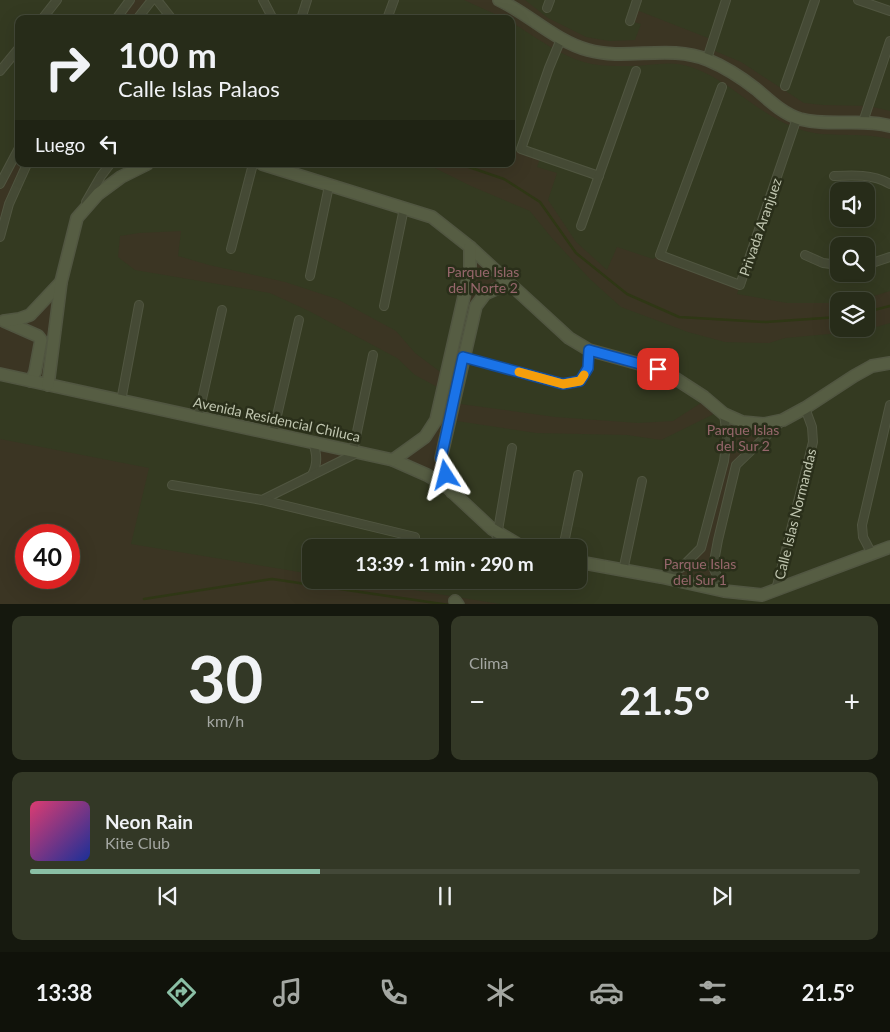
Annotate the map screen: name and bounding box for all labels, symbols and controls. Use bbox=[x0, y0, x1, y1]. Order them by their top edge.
text: 100 m bbox=[118, 33, 217, 75]
icon: right bbox=[35, 35, 100, 100]
text: Calle Islas Palaos bbox=[118, 75, 280, 102]
icon: left bbox=[95, 130, 123, 158]
text: Luego bbox=[35, 133, 85, 156]
street label: Privada Aranjuez bbox=[735, 176, 785, 278]
map controls bbox=[830, 182, 875, 337]
button: sound bbox=[830, 182, 875, 227]
button: search bbox=[830, 237, 875, 282]
park label: Parque Islas del Norte 2 bbox=[447, 263, 519, 296]
button: layers bbox=[830, 292, 875, 337]
pin bbox=[637, 348, 679, 390]
icon: arrive bbox=[644, 355, 672, 383]
street label: Avenida Residencial Chiluca bbox=[192, 393, 362, 445]
park label: Parque Islas del Sur 2 bbox=[707, 421, 779, 454]
street label: Calle Islas Normandas bbox=[771, 447, 819, 581]
position arrow bbox=[419, 448, 471, 500]
speed limit sign: 40 bbox=[15, 524, 80, 589]
text: 13:39 · 1 min · 290 m bbox=[355, 552, 534, 575]
park label: Parque Islas del Sur 1 bbox=[664, 555, 736, 588]
text: 30 bbox=[188, 639, 263, 717]
text: Clima bbox=[469, 653, 508, 672]
text: 21.5° bbox=[619, 677, 710, 723]
text: − bbox=[469, 684, 485, 718]
text: + bbox=[844, 684, 860, 718]
text: km/h bbox=[207, 711, 244, 730]
text: Neon Rain bbox=[105, 810, 193, 833]
text: Kite Club bbox=[105, 833, 170, 852]
icon: previous bbox=[154, 882, 182, 910]
icon: pause bbox=[431, 882, 459, 910]
icon: next bbox=[708, 882, 736, 910]
icon: directions bbox=[164, 975, 199, 1010]
icon: music bbox=[270, 975, 305, 1010]
icon: phone bbox=[376, 975, 411, 1010]
icon: climate bbox=[483, 975, 518, 1010]
icon: car bbox=[589, 975, 624, 1010]
icon: filters bbox=[695, 975, 730, 1010]
text: 13:38 bbox=[36, 979, 92, 1006]
text: 21.5° bbox=[802, 979, 854, 1006]

